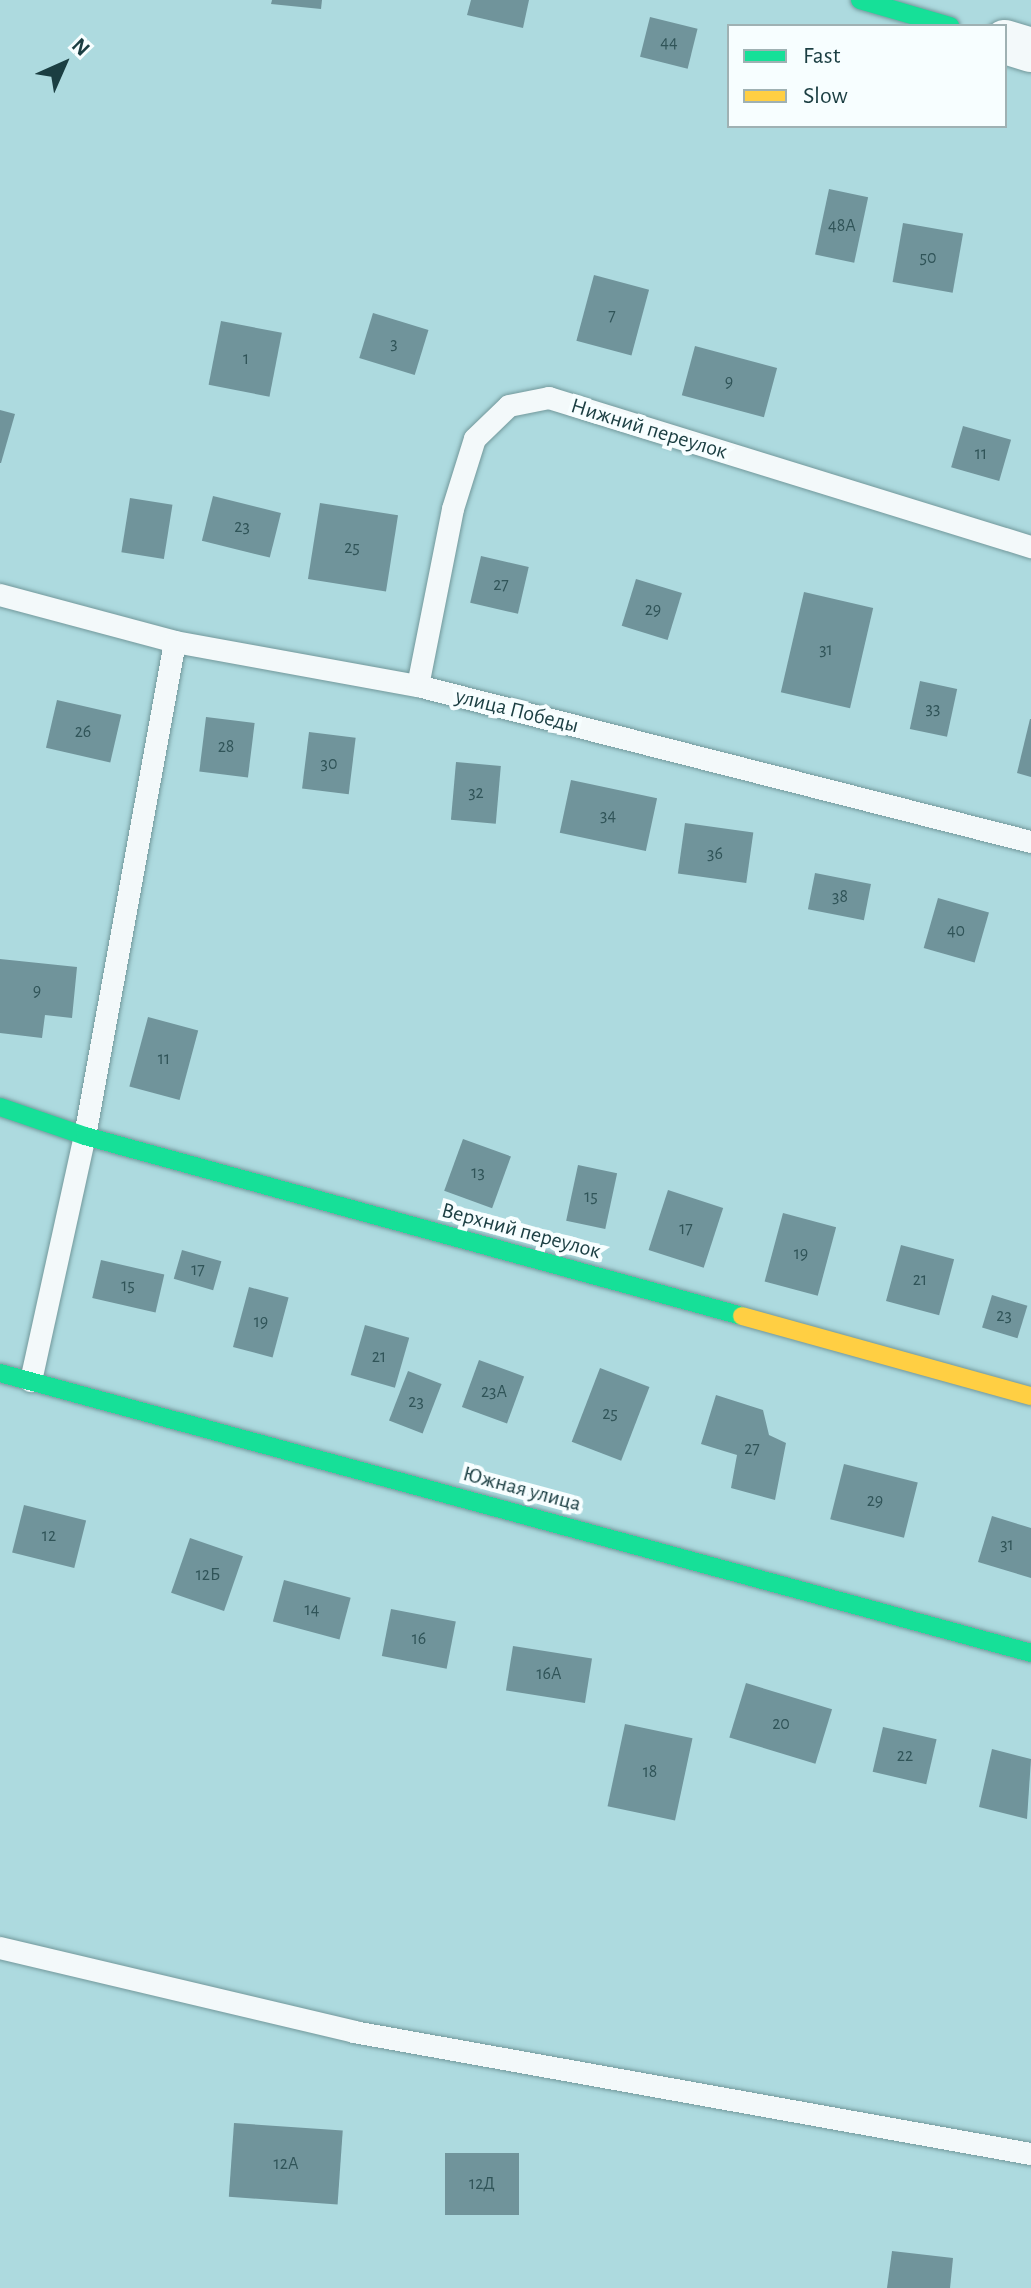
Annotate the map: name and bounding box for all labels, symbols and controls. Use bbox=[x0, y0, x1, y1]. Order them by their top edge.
north arrow bbox=[24, 24, 104, 104]
legend bbox=[727, 24, 1007, 128]
house number: 44 bbox=[660, 32, 678, 54]
text: N bbox=[68, 34, 94, 60]
text: Fast bbox=[803, 44, 840, 68]
text: Slow bbox=[803, 84, 848, 108]
house number: 48А bbox=[828, 215, 856, 237]
house number: 50 bbox=[919, 247, 937, 269]
house number: 7 bbox=[608, 305, 616, 327]
house number: 3 bbox=[390, 333, 398, 355]
house number: 1 bbox=[243, 348, 249, 370]
house number: 9 bbox=[725, 371, 733, 393]
street label: Нижний переулок bbox=[568, 393, 730, 465]
house number: 11 bbox=[975, 443, 987, 465]
house number: 23 bbox=[234, 516, 250, 538]
house number: 25 bbox=[344, 537, 360, 559]
house number: 27 bbox=[493, 574, 509, 596]
house number: 29 bbox=[645, 599, 661, 621]
house number: 31 bbox=[819, 639, 833, 661]
street label: улица Победы bbox=[453, 683, 581, 739]
house number: 33 bbox=[926, 698, 940, 720]
house number: 26 bbox=[75, 721, 91, 743]
house number: 28 bbox=[218, 736, 234, 758]
house number: 30 bbox=[321, 753, 337, 775]
house number: 32 bbox=[468, 782, 484, 804]
house number: 34 bbox=[600, 805, 616, 827]
house number: 36 bbox=[707, 843, 723, 865]
house number: 38 bbox=[832, 886, 848, 908]
house number: 40 bbox=[947, 920, 965, 942]
house number: 9 bbox=[33, 980, 41, 1002]
house number: 11 bbox=[158, 1048, 170, 1070]
house number: 13 bbox=[471, 1162, 485, 1184]
house number: 15 bbox=[584, 1186, 598, 1208]
street label: Верхний переулок bbox=[439, 1197, 603, 1265]
house number: 17 bbox=[679, 1218, 693, 1240]
house number: 19 bbox=[794, 1243, 808, 1265]
house number: 17 bbox=[191, 1259, 205, 1281]
house number: 21 bbox=[913, 1269, 927, 1291]
house number: 15 bbox=[121, 1275, 135, 1297]
house number: 23 bbox=[996, 1305, 1012, 1327]
house number: 19 bbox=[254, 1311, 268, 1333]
house number: 21 bbox=[372, 1346, 386, 1368]
house number: 23А bbox=[481, 1381, 507, 1403]
house number: 23 bbox=[408, 1391, 424, 1413]
house number: 25 bbox=[602, 1403, 618, 1425]
house number: 27 bbox=[744, 1438, 760, 1460]
street label: Южная улица bbox=[460, 1461, 584, 1517]
house number: 29 bbox=[867, 1490, 883, 1512]
house number: 12 bbox=[42, 1525, 56, 1547]
house number: 31 bbox=[1000, 1534, 1014, 1556]
house number: 12Б bbox=[196, 1564, 220, 1586]
house number: 14 bbox=[305, 1599, 319, 1621]
house number: 16 bbox=[412, 1628, 426, 1650]
house number: 16А bbox=[536, 1663, 562, 1685]
house number: 20 bbox=[772, 1713, 790, 1735]
house number: 22 bbox=[897, 1745, 913, 1767]
house number: 18 bbox=[643, 1761, 657, 1783]
house number: 12А bbox=[274, 2153, 298, 2175]
house number: 12Д bbox=[469, 2173, 495, 2195]

